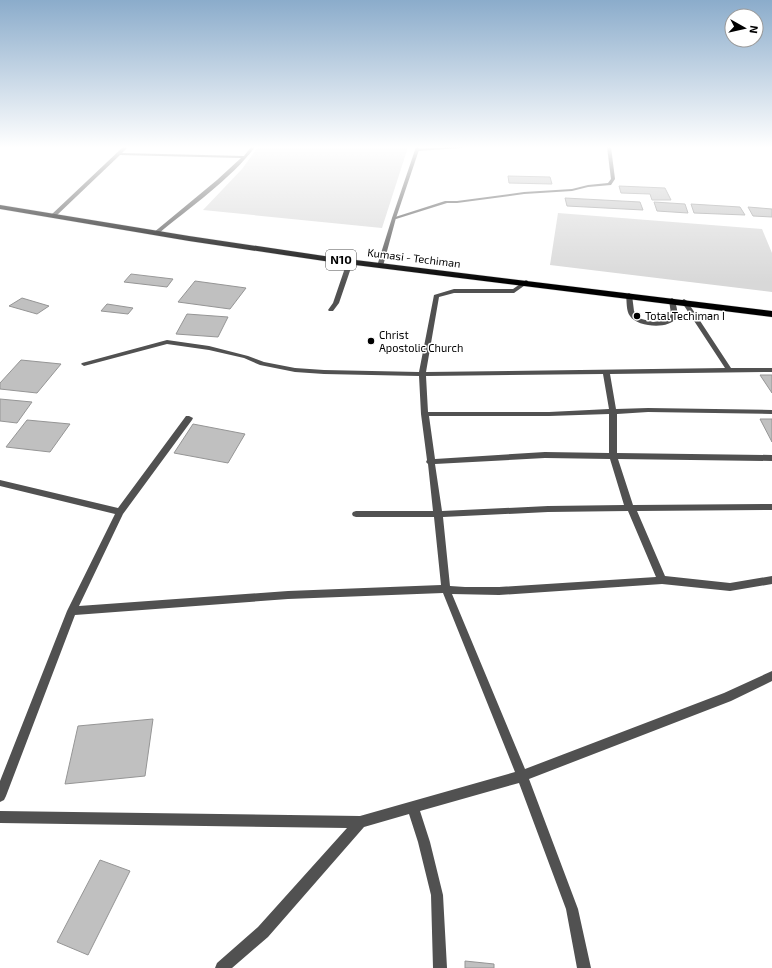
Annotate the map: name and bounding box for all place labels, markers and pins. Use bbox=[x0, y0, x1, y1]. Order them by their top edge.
place label: Total Techiman I bbox=[645, 309, 725, 322]
marker: Total Techiman I bbox=[632, 311, 642, 321]
place label: Christ Apostolic Church bbox=[379, 328, 463, 354]
marker: Christ Apostolic Church bbox=[366, 336, 376, 346]

